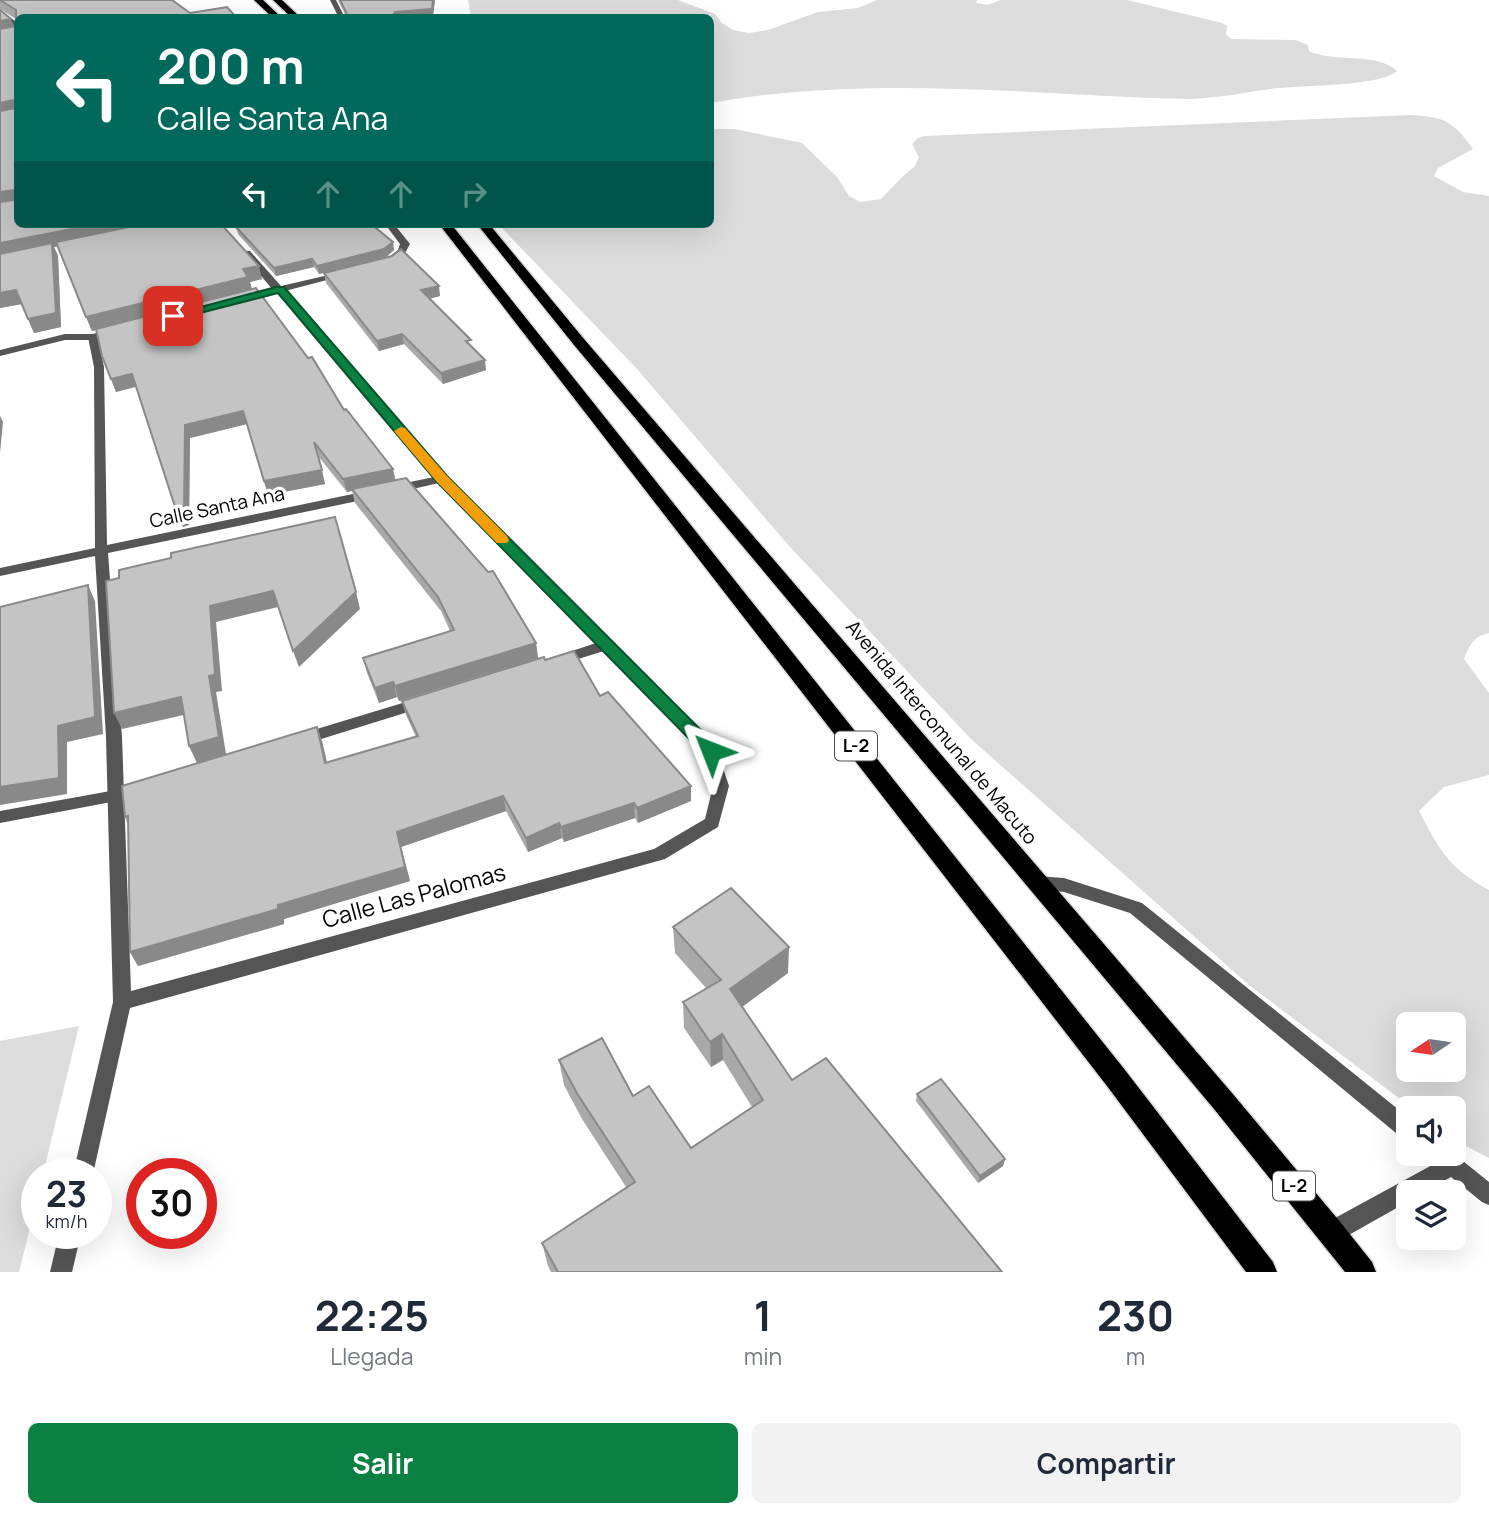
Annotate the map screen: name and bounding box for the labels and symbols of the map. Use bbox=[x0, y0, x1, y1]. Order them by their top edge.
pin bbox=[143, 286, 203, 346]
street label: Calle Santa Ana bbox=[147, 480, 287, 534]
street label: Avenida Intercomunal de Macuto bbox=[840, 614, 1044, 850]
position arrow bbox=[674, 714, 748, 788]
road number: L-2 bbox=[835, 732, 877, 760]
street label: Calle Las Palomas bbox=[318, 855, 509, 935]
north arrow bbox=[1396, 1012, 1466, 1082]
speed limit sign: 30 bbox=[126, 1158, 217, 1249]
road number: L-2 bbox=[1273, 1171, 1315, 1200]

